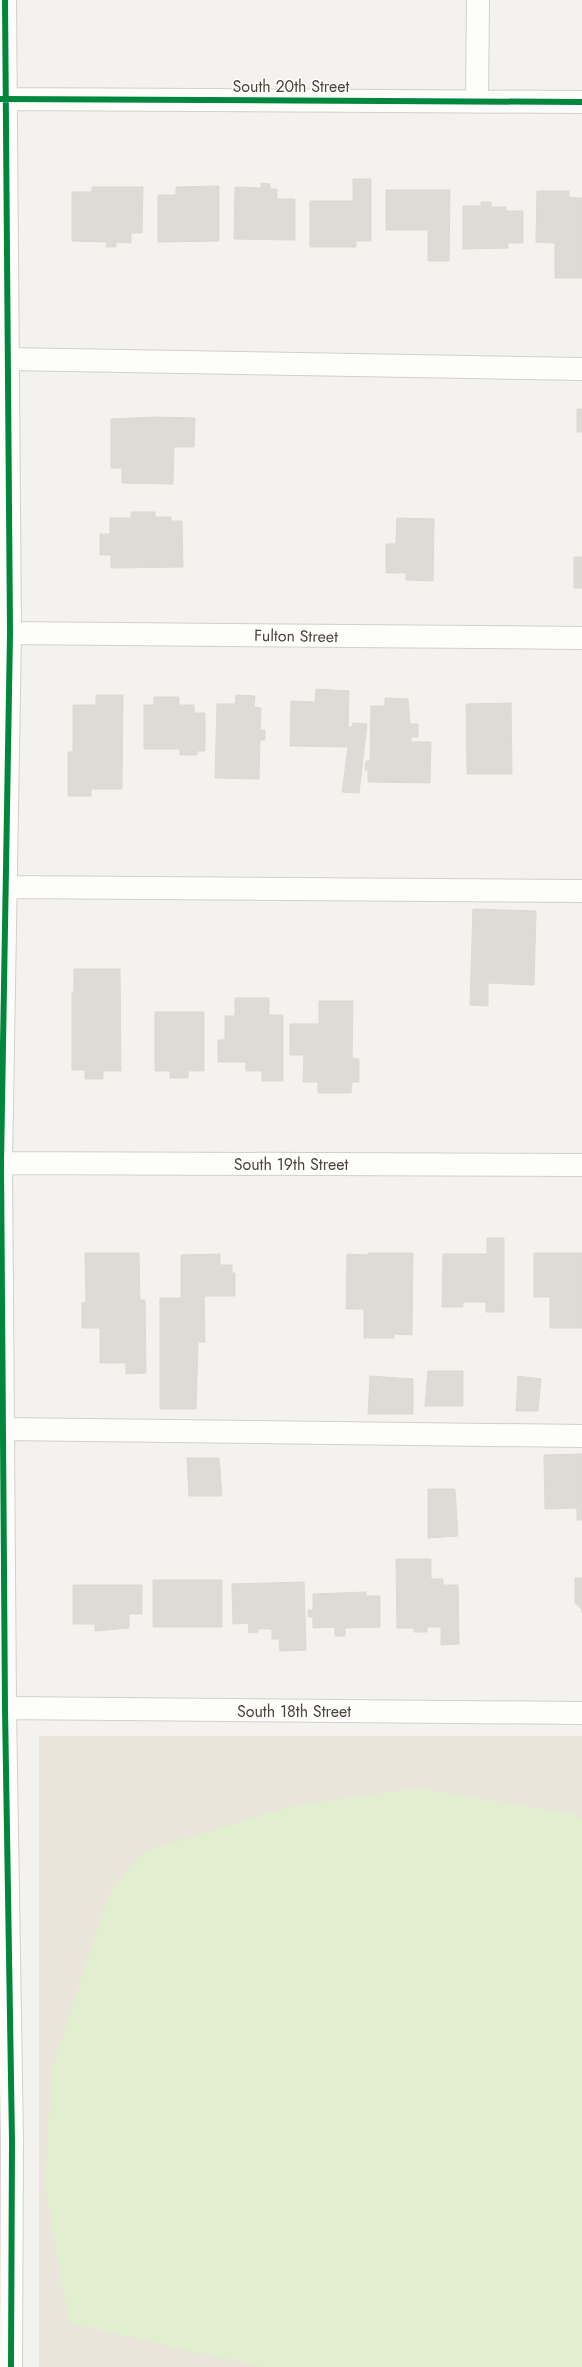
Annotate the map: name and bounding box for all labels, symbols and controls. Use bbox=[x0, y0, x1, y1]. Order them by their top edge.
street label: South 20th Street bbox=[233, 75, 350, 98]
street label: Fulton Street bbox=[254, 624, 338, 648]
street label: South 19th Street bbox=[234, 1153, 348, 1176]
street label: South 18th Street bbox=[237, 1700, 351, 1723]

